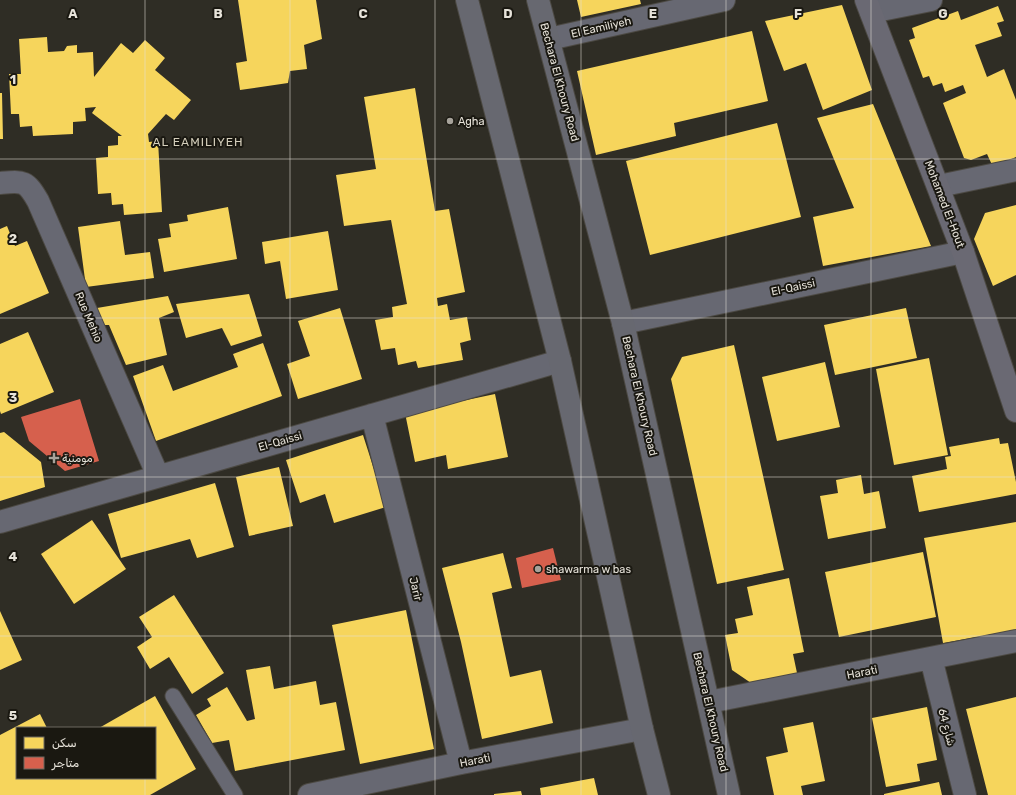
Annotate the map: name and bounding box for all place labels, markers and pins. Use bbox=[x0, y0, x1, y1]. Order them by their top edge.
place label: Agha bbox=[458, 115, 485, 128]
marker: Agha bbox=[445, 116, 455, 126]
place label: مومنية bbox=[62, 452, 93, 466]
marker: مومنية bbox=[49, 453, 59, 463]
place label: shawarma w bas bbox=[546, 563, 631, 576]
marker: shawarma w bas bbox=[533, 564, 543, 574]

